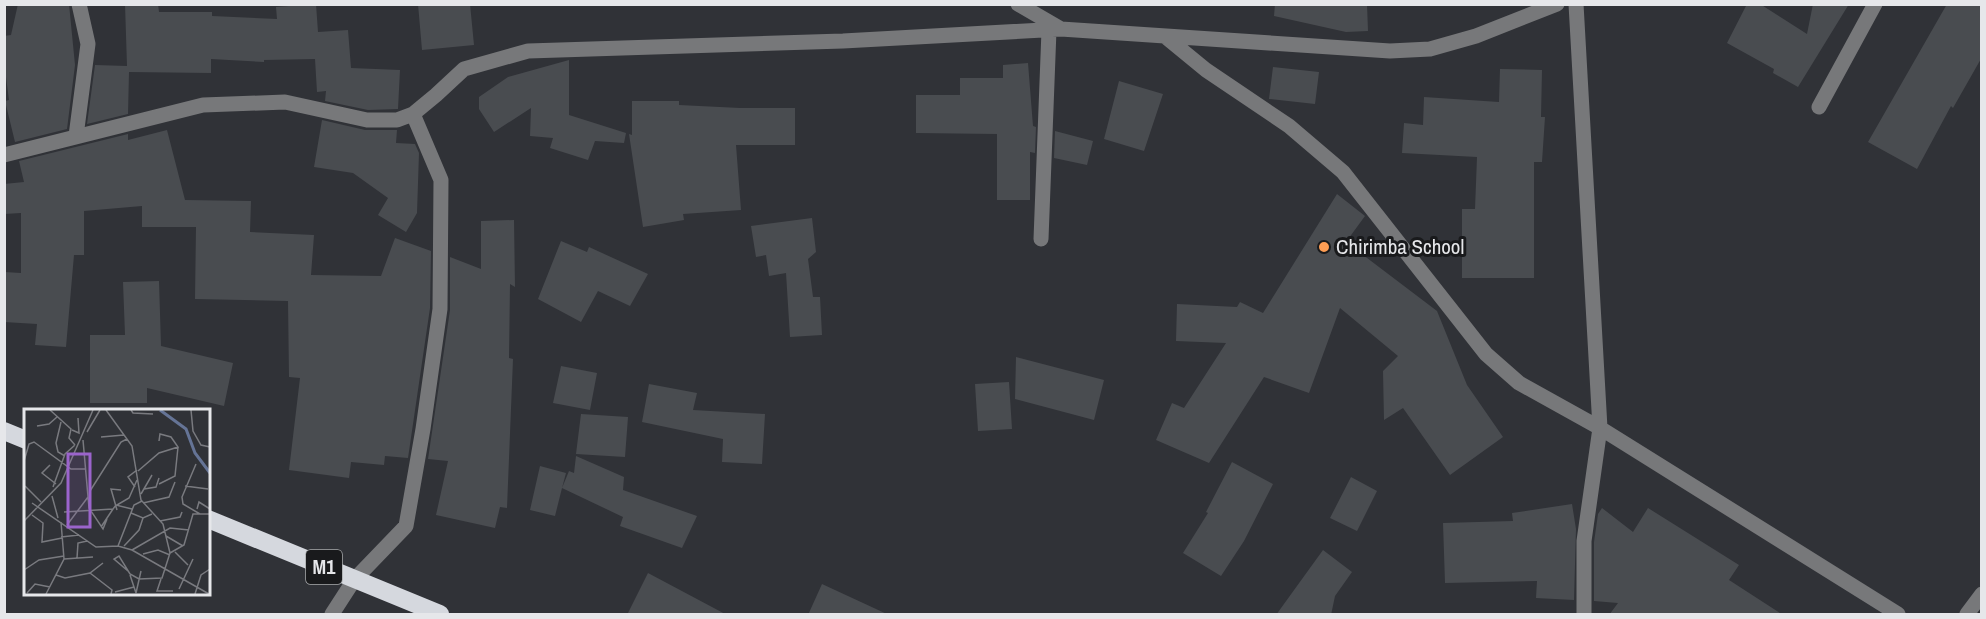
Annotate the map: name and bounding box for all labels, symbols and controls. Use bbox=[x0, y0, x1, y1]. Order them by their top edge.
place label: Chirimba School bbox=[1336, 232, 1464, 261]
marker: Chirimba School bbox=[1317, 240, 1331, 254]
inset map bbox=[24, 409, 210, 595]
road number: M1 bbox=[306, 550, 342, 584]

